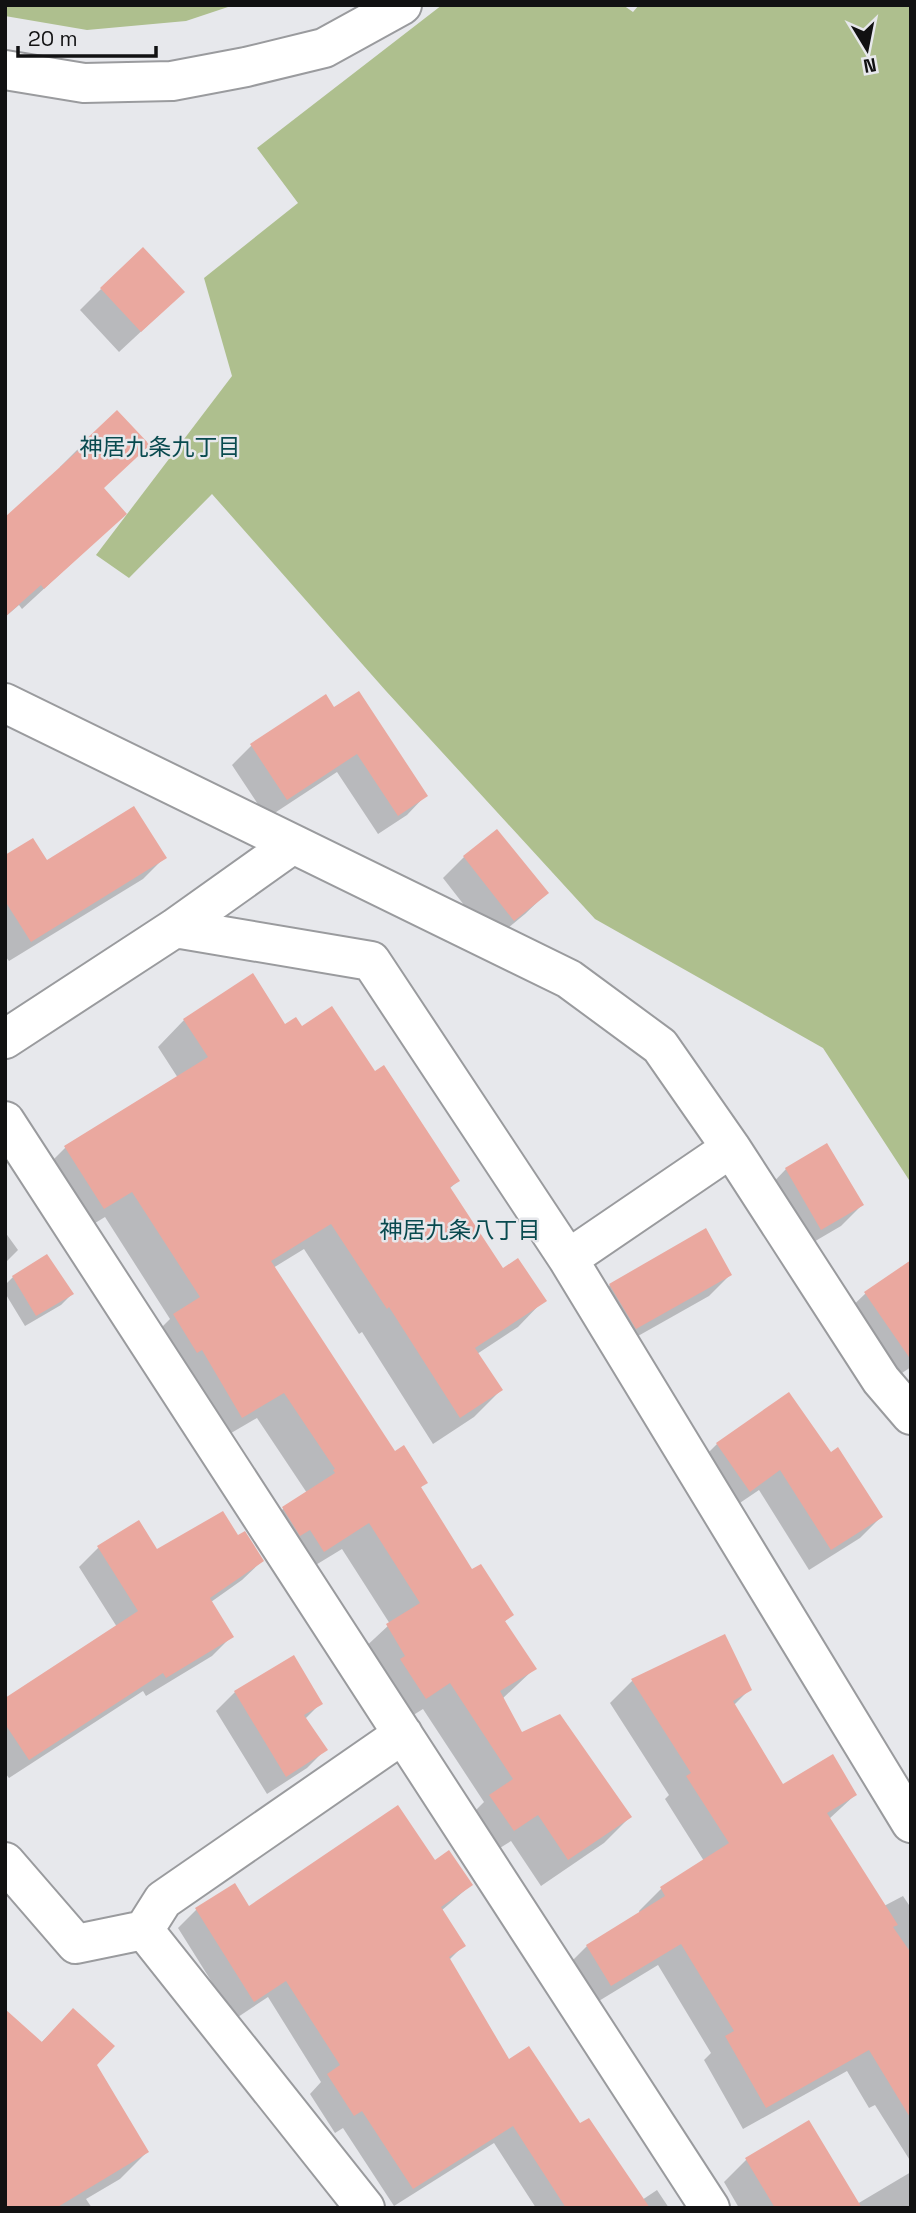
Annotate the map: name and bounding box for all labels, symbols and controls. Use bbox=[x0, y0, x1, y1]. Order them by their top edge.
scale bar bbox=[18, 14, 156, 58]
north arrow bbox=[832, 14, 902, 84]
text: 20 m bbox=[28, 25, 78, 52]
text: N bbox=[861, 52, 878, 79]
district label: 神居九条九丁目 bbox=[80, 432, 241, 462]
district label: 神居九条八丁目 bbox=[380, 1215, 541, 1245]

